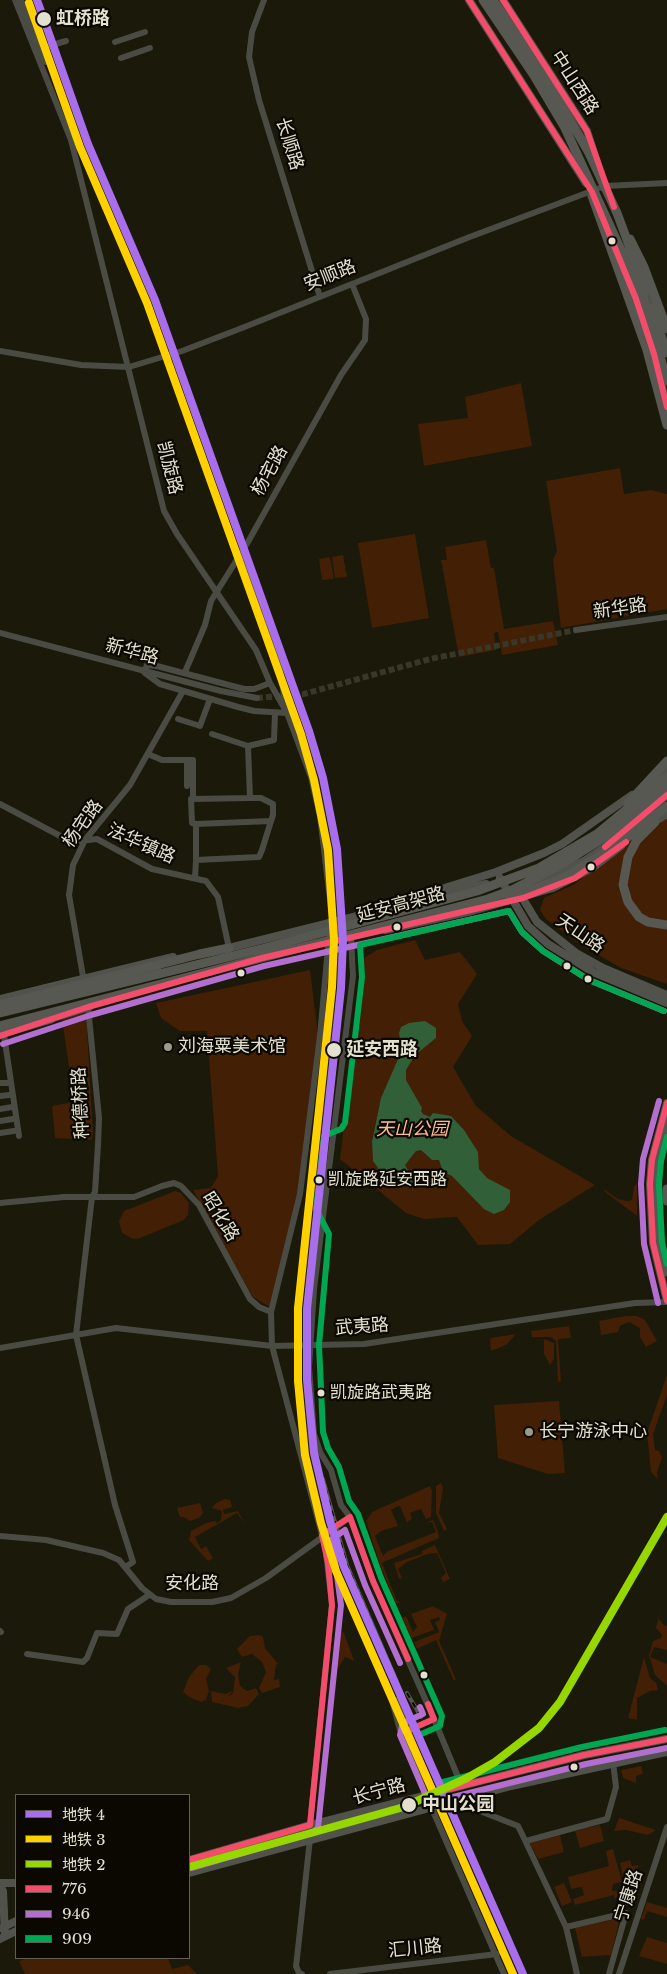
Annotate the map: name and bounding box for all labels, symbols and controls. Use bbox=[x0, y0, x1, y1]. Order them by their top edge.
place label: 虹桥路 bbox=[56, 8, 110, 30]
marker: 虹桥路 bbox=[35, 10, 53, 28]
street label: 中山西路 bbox=[545, 47, 603, 119]
street label: 长顺路 bbox=[271, 115, 307, 173]
unlabelled marker bbox=[607, 236, 617, 246]
street label: 安顺路 bbox=[301, 256, 359, 296]
street label: 凯旋路 bbox=[152, 439, 186, 497]
street label: 杨宅路 bbox=[247, 442, 293, 500]
street label: 新华路 bbox=[592, 595, 648, 623]
street label: 新华路 bbox=[103, 635, 161, 669]
street label: 杨宅路 bbox=[58, 796, 108, 852]
street label: 法华镇路 bbox=[104, 819, 178, 869]
unlabelled marker bbox=[586, 862, 596, 872]
street label: 延安高架路 bbox=[355, 883, 447, 927]
street label: 天山路 bbox=[552, 910, 608, 958]
unlabelled marker bbox=[392, 922, 402, 932]
unlabelled marker bbox=[562, 961, 572, 971]
unlabelled marker bbox=[236, 968, 246, 978]
unlabelled marker bbox=[583, 974, 593, 984]
place label: 刘海粟美术馆 bbox=[178, 1036, 286, 1058]
place label: 延安西路 bbox=[346, 1039, 418, 1061]
marker: 刘海粟美术馆 bbox=[162, 1041, 174, 1053]
marker: 延安西路 bbox=[325, 1041, 343, 1059]
street label: 种德桥路 bbox=[68, 1066, 94, 1140]
park label: 天山公园 bbox=[376, 1119, 448, 1141]
place label: 凯旋路延安西路 bbox=[328, 1170, 447, 1190]
marker: 凯旋路延安西路 bbox=[314, 1175, 324, 1185]
street label: 昭化路 bbox=[197, 1188, 243, 1246]
street label: 武夷路 bbox=[334, 1314, 390, 1340]
place label: 凯旋路武夷路 bbox=[330, 1383, 432, 1403]
marker: 凯旋路武夷路 bbox=[316, 1388, 326, 1398]
place label: 长宁游泳中心 bbox=[539, 1421, 647, 1443]
marker: 长宁游泳中心 bbox=[523, 1426, 535, 1438]
street label: 安化路 bbox=[165, 1573, 219, 1595]
unlabelled marker bbox=[419, 1670, 429, 1680]
unlabelled marker bbox=[569, 1762, 579, 1772]
street label: 长宁路 bbox=[350, 1775, 408, 1809]
legend bbox=[15, 1794, 190, 1959]
place label: 中山公园 bbox=[422, 1794, 494, 1816]
marker: 中山公园 bbox=[400, 1796, 418, 1814]
text: 地铁 4 bbox=[62, 1805, 105, 1824]
text: 地铁 3 bbox=[62, 1830, 106, 1849]
text: 地铁 2 bbox=[62, 1855, 106, 1874]
street label: 宁康路 bbox=[610, 1867, 648, 1925]
text: 776 bbox=[62, 1879, 87, 1898]
text: 946 bbox=[62, 1904, 90, 1923]
text: 909 bbox=[62, 1929, 92, 1948]
street label: 汇川路 bbox=[387, 1935, 443, 1963]

